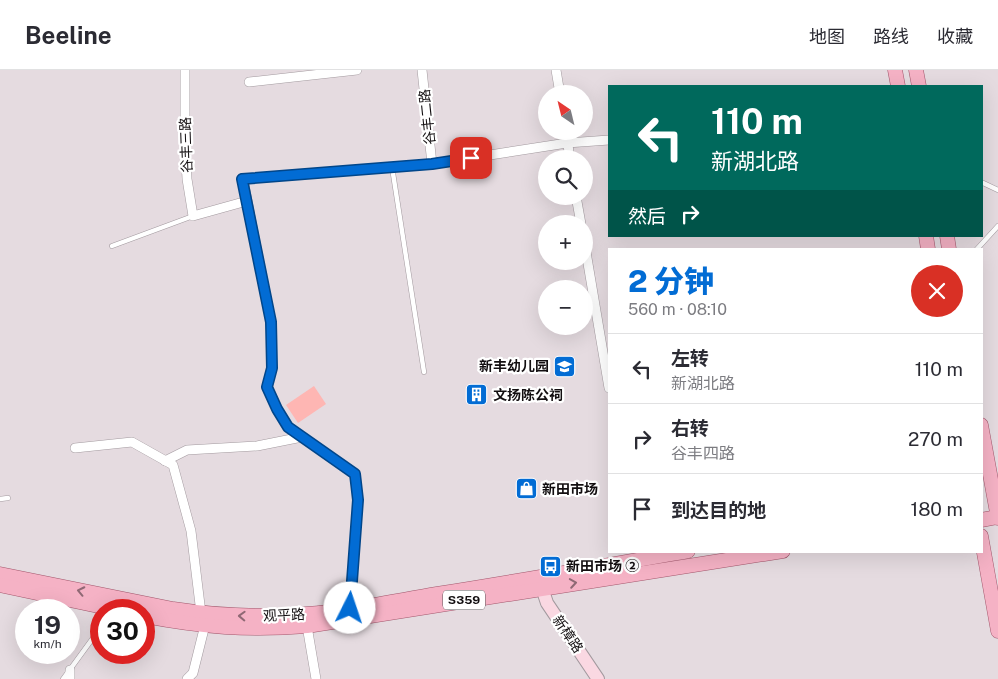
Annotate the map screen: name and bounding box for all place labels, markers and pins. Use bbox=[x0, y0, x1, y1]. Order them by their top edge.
pin bbox=[450, 137, 492, 179]
school or university icon: 新丰幼儿园 bbox=[553, 354, 577, 378]
place label: 新丰幼儿园 bbox=[479, 358, 549, 374]
building icon: 文扬陈公祠 bbox=[465, 383, 489, 407]
place label: 文扬陈公祠 bbox=[493, 387, 563, 403]
shop icon: 新田市场 bbox=[514, 477, 538, 501]
place label: 新田市场 bbox=[542, 481, 598, 497]
bus stop icon: 新田市场 ② bbox=[538, 554, 562, 578]
place label: 新田市场 ② bbox=[566, 558, 639, 574]

